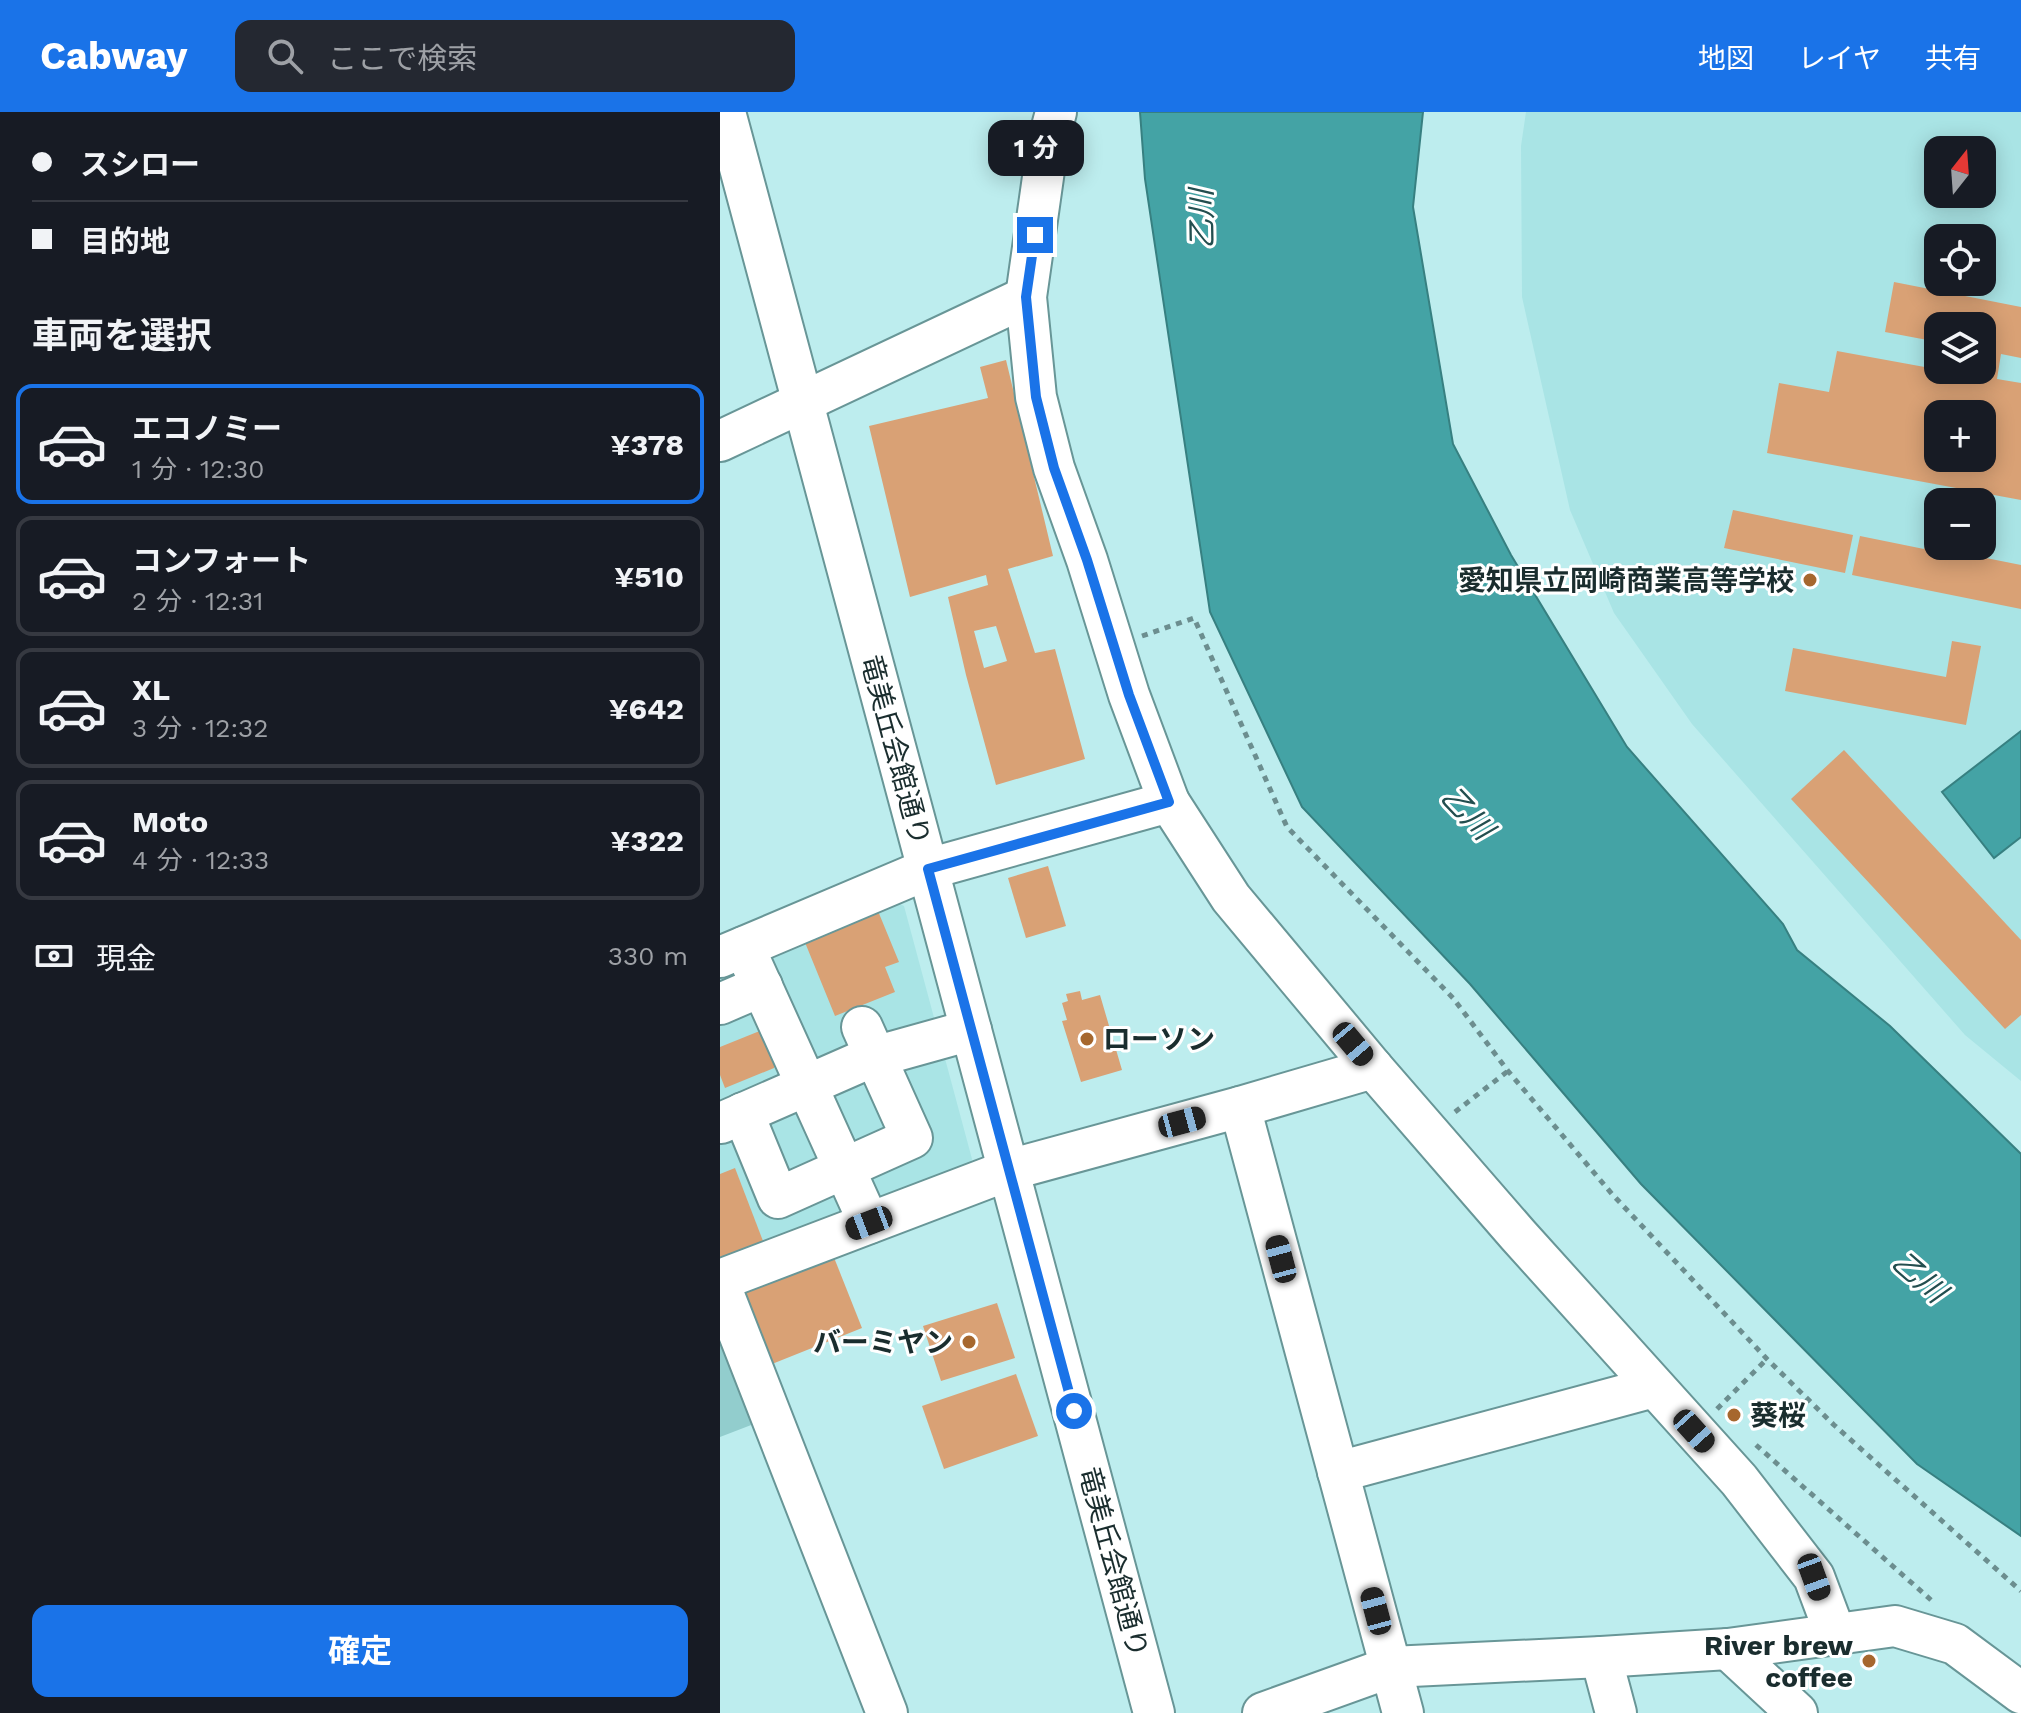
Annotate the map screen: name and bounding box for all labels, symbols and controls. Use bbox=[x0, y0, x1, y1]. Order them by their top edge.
search box bbox=[235, 20, 795, 92]
text: Cabway bbox=[40, 34, 187, 78]
icon: search bbox=[263, 34, 307, 78]
text: ここで検索 bbox=[327, 41, 477, 76]
text: 地図 bbox=[1698, 42, 1754, 75]
text: レイヤ bbox=[1798, 42, 1881, 75]
text: 共有 bbox=[1925, 42, 1981, 75]
callout: 1 分 bbox=[987, 119, 1083, 175]
text: 1 分 bbox=[1014, 133, 1058, 163]
north arrow bbox=[1924, 136, 1996, 208]
map controls bbox=[1924, 136, 1996, 560]
text: スシロー bbox=[80, 147, 200, 182]
water label: 乙川 bbox=[1183, 186, 1220, 249]
route end bbox=[1017, 217, 1053, 253]
text: 目的地 bbox=[80, 224, 170, 259]
button: locate bbox=[1924, 224, 1996, 296]
button: layers bbox=[1924, 312, 1996, 384]
text: 車両を選択 bbox=[32, 315, 212, 357]
button: + bbox=[1924, 400, 1996, 472]
icon: car bbox=[36, 408, 108, 480]
text: エコノミー bbox=[132, 411, 282, 446]
text: ¥378 bbox=[611, 427, 684, 462]
text: 1 分 · 12:30 bbox=[132, 454, 264, 484]
button: − bbox=[1924, 488, 1996, 560]
icon: car bbox=[36, 540, 108, 612]
text: コンフォート bbox=[132, 543, 311, 578]
text: ¥510 bbox=[614, 559, 684, 594]
place label: 愛知県立岡崎商業高等学校 bbox=[1458, 564, 1794, 597]
marker: 愛知県立岡崎商業高等学校 bbox=[1801, 571, 1819, 589]
text: 2 分 · 12:31 bbox=[132, 586, 263, 616]
street label: 竜美丘会館通り bbox=[854, 651, 937, 849]
icon: car bbox=[36, 672, 108, 744]
text: XL bbox=[132, 672, 170, 707]
text: ¥642 bbox=[609, 691, 684, 726]
text: 3 分 · 12:32 bbox=[132, 713, 268, 743]
water label: 乙川 bbox=[1434, 779, 1503, 849]
icon: car bbox=[36, 804, 108, 876]
text: Moto bbox=[132, 804, 208, 839]
text: ¥322 bbox=[610, 823, 684, 858]
text: 4 分 · 12:33 bbox=[132, 845, 269, 875]
icon: cash bbox=[32, 934, 76, 978]
text: 現金 bbox=[96, 941, 156, 976]
text: 330 m bbox=[608, 941, 688, 971]
car bbox=[1328, 1018, 1378, 1070]
place label: ローソン bbox=[1103, 1023, 1215, 1056]
marker: ローソン bbox=[1078, 1030, 1096, 1048]
car bbox=[1156, 1104, 1208, 1140]
car bbox=[842, 1203, 896, 1243]
car bbox=[1263, 1233, 1299, 1285]
water label: 乙川 bbox=[1885, 1244, 1956, 1311]
place label: バーミヤン bbox=[813, 1326, 953, 1359]
marker: バーミヤン bbox=[960, 1333, 978, 1351]
route start bbox=[1056, 1393, 1092, 1429]
place label: 葵桜 bbox=[1750, 1399, 1806, 1432]
car bbox=[1669, 1405, 1719, 1457]
marker: 葵桜 bbox=[1725, 1406, 1743, 1424]
street label: 竜美丘会館通り bbox=[1072, 1463, 1155, 1661]
car bbox=[1795, 1550, 1833, 1604]
car bbox=[1358, 1585, 1394, 1637]
button: 確定 bbox=[32, 1605, 688, 1697]
place label: River brew coffee bbox=[1704, 1629, 1854, 1694]
marker: River brew coffee bbox=[1860, 1652, 1878, 1670]

